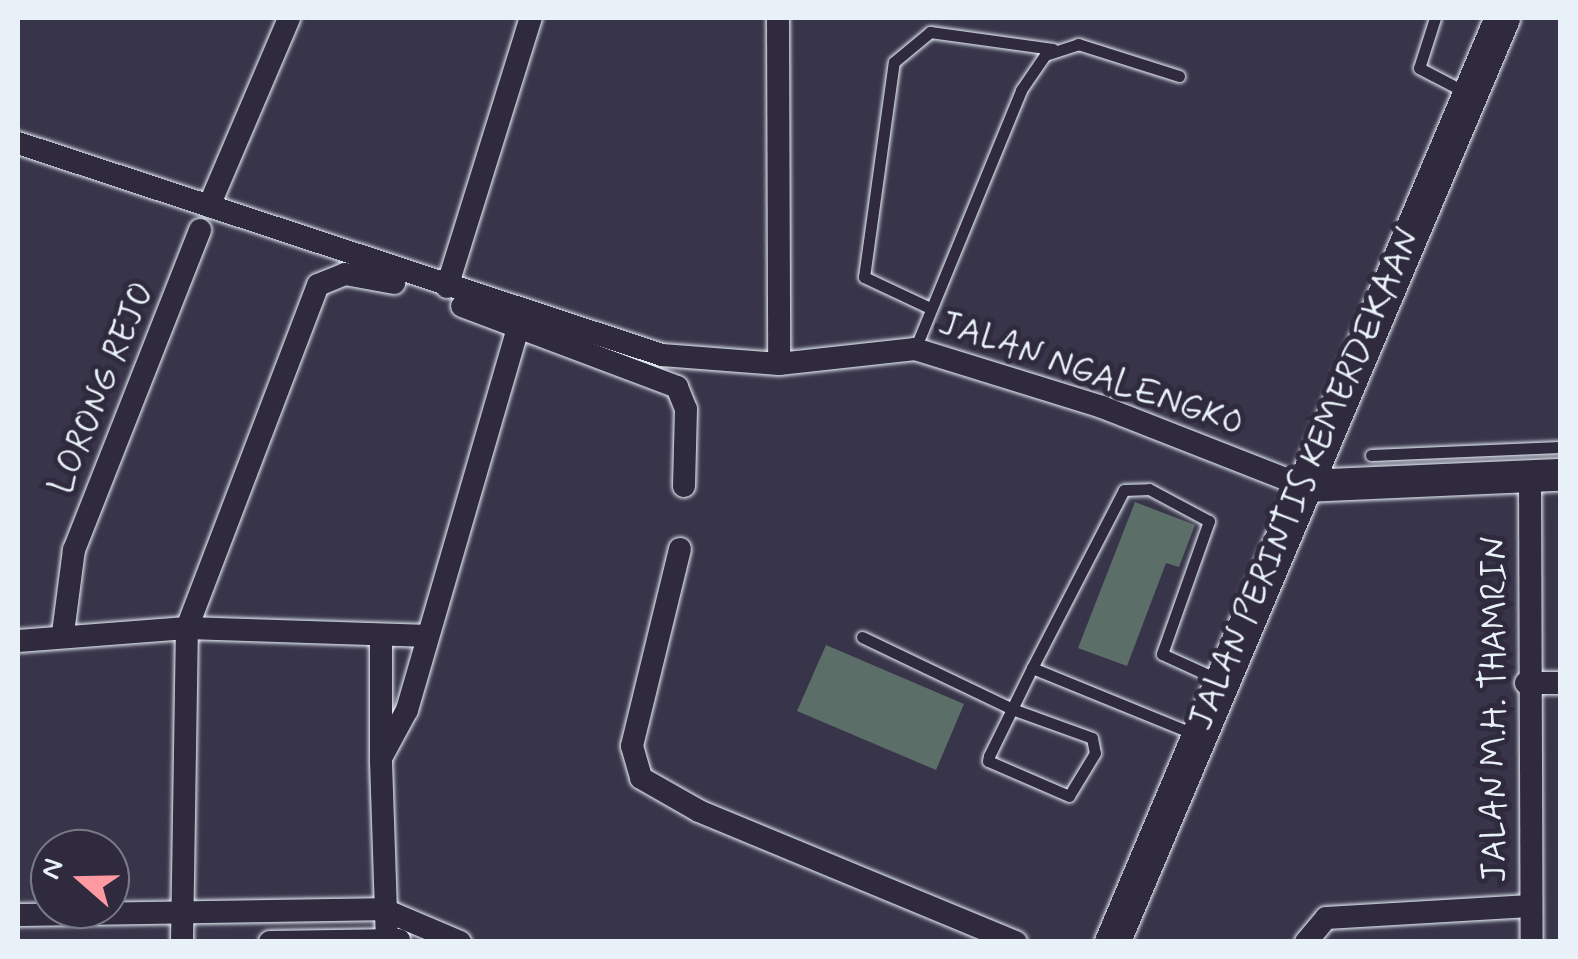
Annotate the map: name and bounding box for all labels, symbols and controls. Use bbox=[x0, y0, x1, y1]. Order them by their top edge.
street label: JALAN PERINTIS KEMERDEKAAN bbox=[1180, 223, 1430, 735]
street label: LORONG REJO bbox=[41, 276, 163, 500]
street label: JALAN NGALENGKO bbox=[933, 302, 1249, 446]
street label: JALAN M.H. THAMRIN bbox=[1474, 536, 1516, 882]
north arrow bbox=[30, 829, 130, 929]
text: N bbox=[33, 854, 74, 884]

